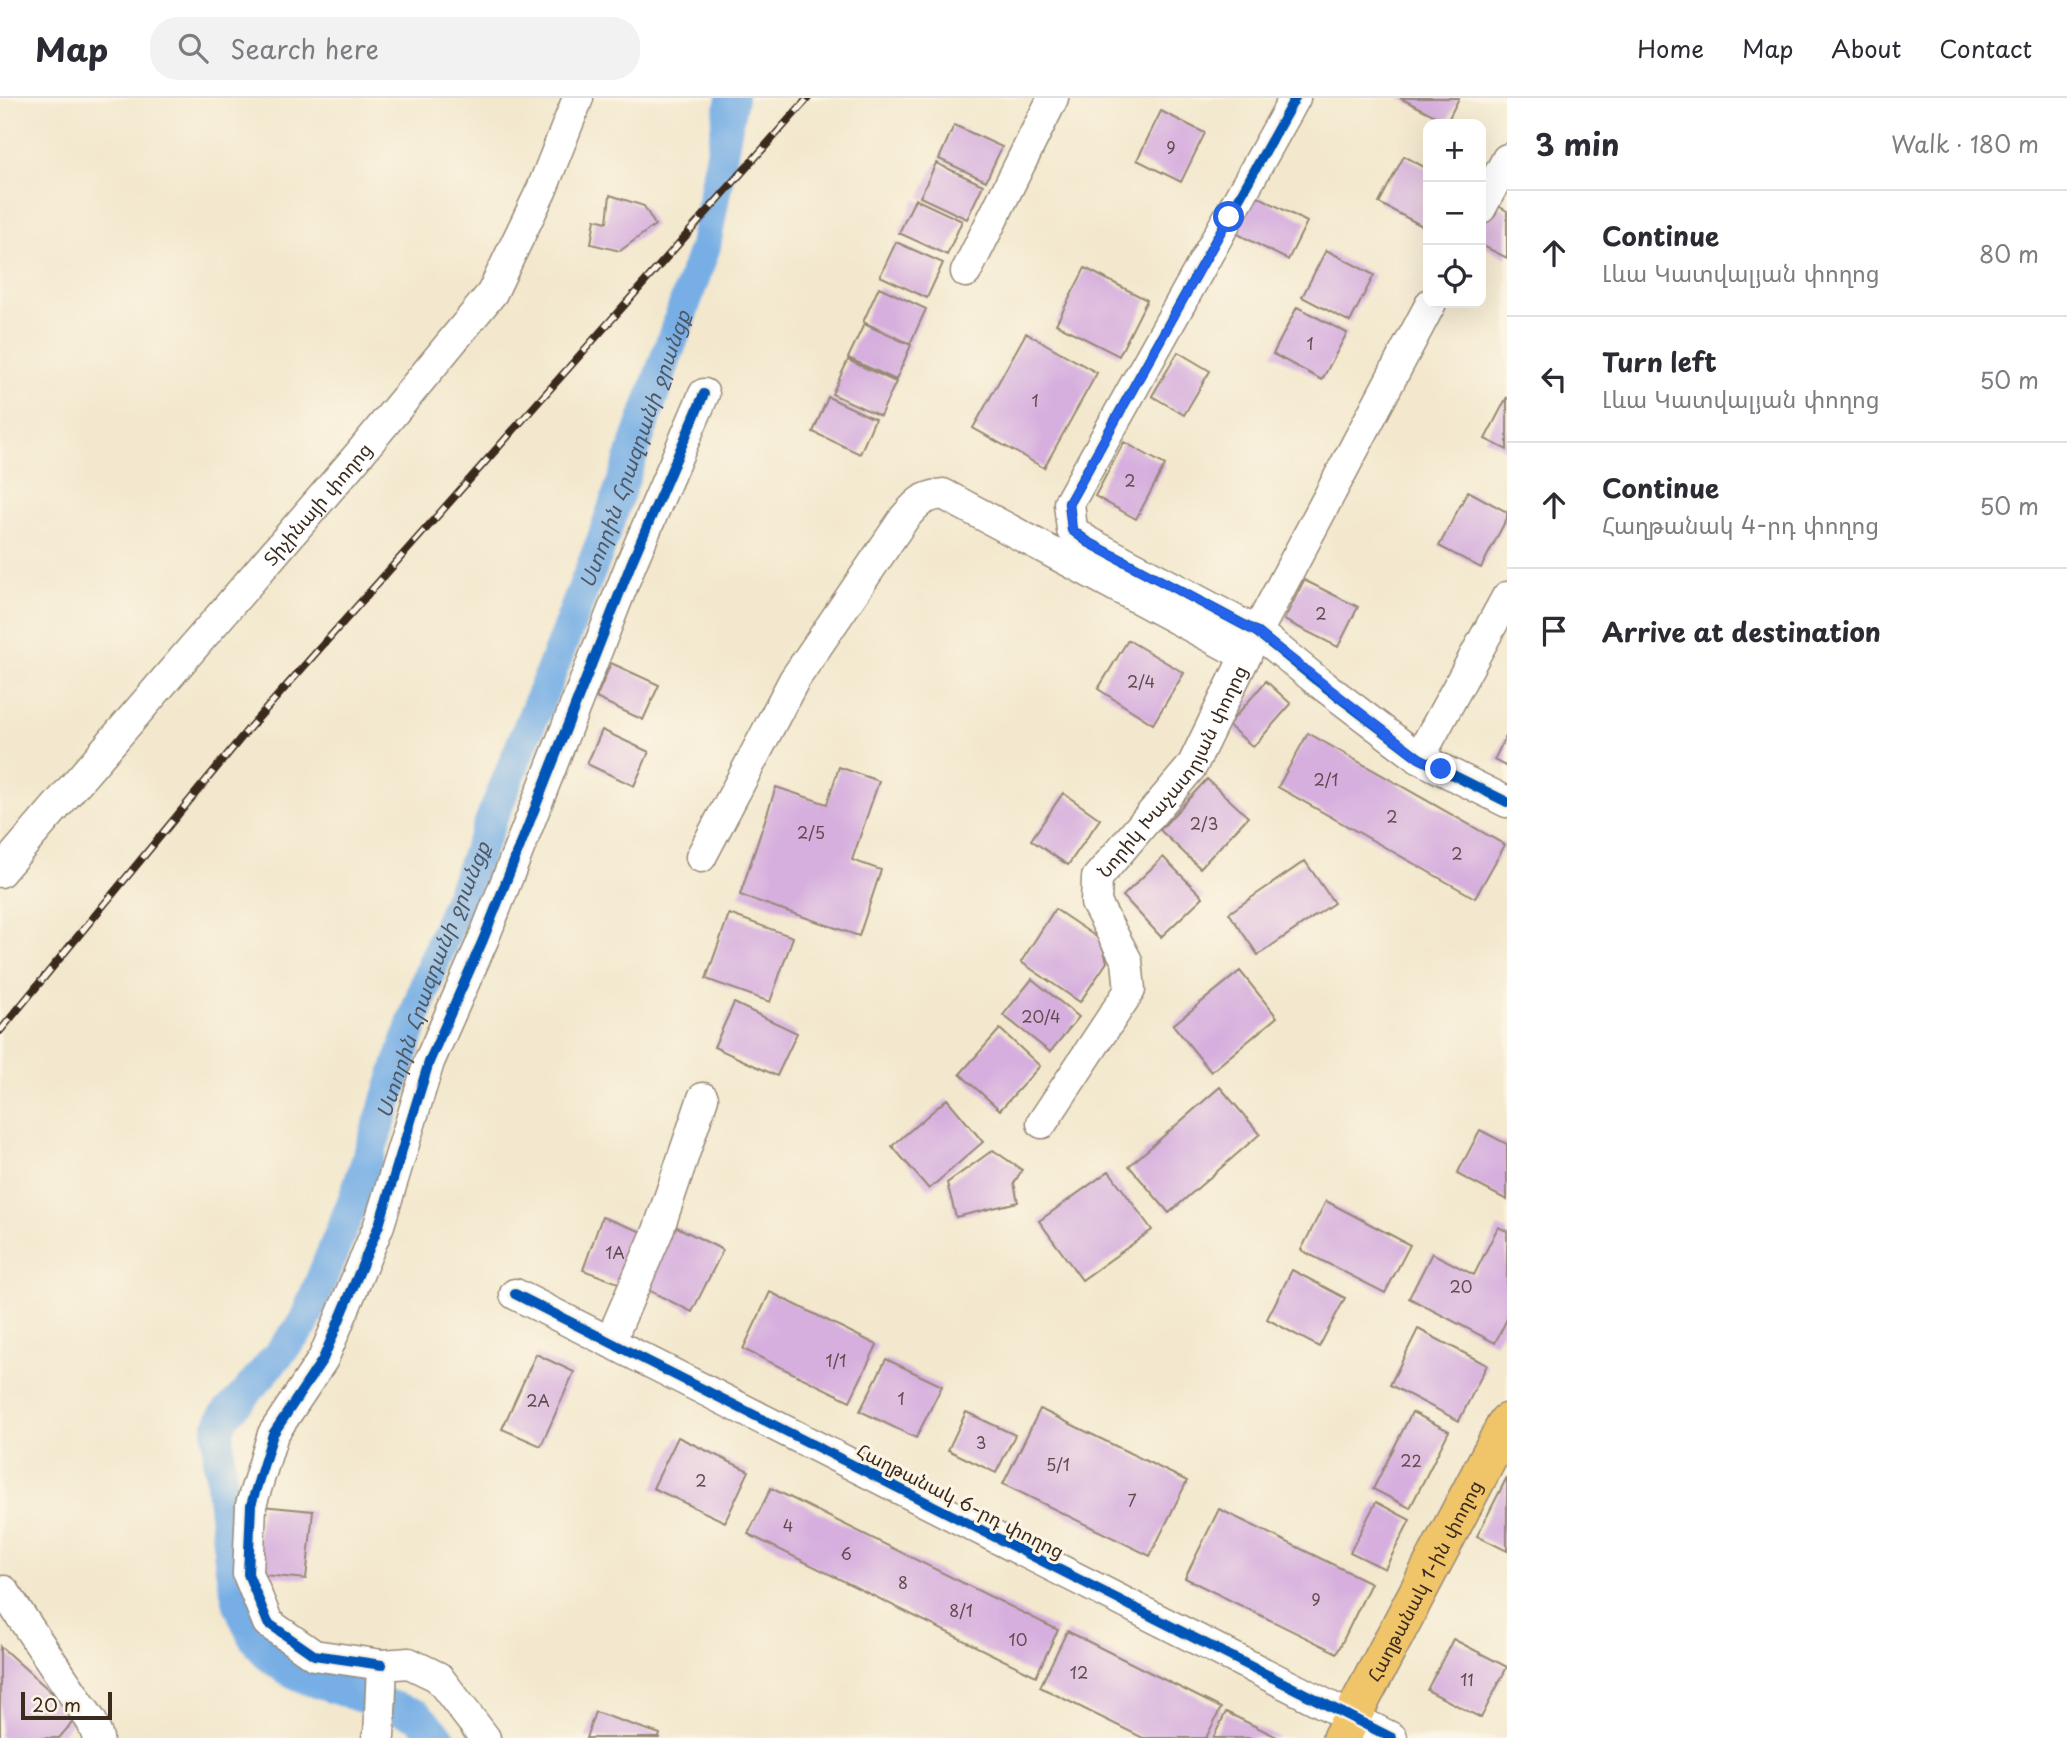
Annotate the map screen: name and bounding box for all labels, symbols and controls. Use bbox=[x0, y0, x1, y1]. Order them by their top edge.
search box bbox=[150, 17, 640, 80]
text: Map bbox=[35, 23, 108, 73]
icon: search bbox=[174, 29, 212, 67]
text: Search here bbox=[230, 29, 379, 68]
text: Home bbox=[1637, 30, 1704, 66]
text: Map bbox=[1742, 30, 1793, 66]
text: About bbox=[1831, 30, 1901, 66]
text: Contact bbox=[1939, 30, 2032, 66]
map controls bbox=[1423, 119, 1486, 308]
button: + bbox=[1423, 119, 1486, 182]
text: 3 min bbox=[1535, 121, 1620, 166]
text: Walk · 180 m bbox=[1891, 126, 2039, 161]
house number: 9 bbox=[1166, 135, 1176, 159]
button: − bbox=[1423, 182, 1486, 245]
route start bbox=[1213, 201, 1244, 232]
text: Continue bbox=[1602, 216, 1719, 255]
icon: ahead bbox=[1535, 234, 1573, 272]
text: 80 m bbox=[1979, 236, 2039, 271]
button: locate bbox=[1423, 245, 1486, 308]
text: Լևա Կատվալյան փողոց bbox=[1602, 255, 1880, 290]
water label: Ստորին Հրազդանի ջրանցք bbox=[569, 304, 698, 592]
house number: 1 bbox=[1306, 331, 1314, 355]
text: Turn left bbox=[1602, 342, 1717, 381]
icon: left bbox=[1535, 360, 1573, 398]
text: 50 m bbox=[1979, 362, 2039, 397]
text: Լևա Կատվալյան փողոց bbox=[1602, 381, 1880, 416]
house number: 1 bbox=[1031, 388, 1039, 412]
street label: Տիչինայի փողոց bbox=[256, 436, 378, 571]
house number: 2 bbox=[1124, 468, 1136, 492]
text: Continue bbox=[1602, 468, 1719, 507]
icon: ahead bbox=[1535, 486, 1573, 524]
text: 50 m bbox=[1979, 488, 2039, 523]
text: Հաղթանակ 4-րդ փողոց bbox=[1602, 507, 1879, 542]
house number: 2 bbox=[1315, 601, 1327, 625]
icon: arrive bbox=[1535, 612, 1573, 650]
text: Arrive at destination bbox=[1602, 612, 1881, 651]
street label: Նորիկ Խաչատրյան փողոց bbox=[1090, 660, 1253, 883]
house number: 2/4 bbox=[1127, 669, 1155, 693]
route end bbox=[1425, 753, 1456, 784]
house number: 2/1 bbox=[1313, 767, 1339, 791]
house number: 2 bbox=[1386, 804, 1398, 828]
house number: 2/3 bbox=[1190, 811, 1218, 835]
house number: 2/5 bbox=[797, 820, 825, 844]
water label: Ստորին Հրազդանի ջրանցք bbox=[366, 835, 498, 1121]
house number: 2 bbox=[1451, 841, 1463, 865]
house number: 20/4 bbox=[1021, 1004, 1061, 1028]
house number: 1А bbox=[605, 1240, 625, 1264]
house number: 20 bbox=[1450, 1274, 1472, 1298]
house number: 1/1 bbox=[826, 1348, 846, 1372]
house number: 1 bbox=[897, 1386, 905, 1410]
house number: 2А bbox=[526, 1388, 550, 1412]
house number: 3 bbox=[976, 1430, 986, 1454]
street label: Հաղթանակ 6-րդ փողոց bbox=[852, 1435, 1070, 1565]
house number: 22 bbox=[1400, 1448, 1422, 1472]
house number: 5/1 bbox=[1046, 1452, 1070, 1476]
house number: 2 bbox=[695, 1468, 707, 1492]
street label: Հաղթանակ 1-ին փողոց bbox=[1359, 1475, 1488, 1686]
house number: 7 bbox=[1127, 1488, 1137, 1512]
house number: 4 bbox=[783, 1513, 793, 1537]
house number: 6 bbox=[840, 1541, 852, 1565]
house number: 8 bbox=[898, 1570, 908, 1594]
house number: 9 bbox=[1311, 1587, 1321, 1611]
house number: 8/1 bbox=[949, 1598, 973, 1622]
house number: 10 bbox=[1009, 1627, 1027, 1651]
house number: 12 bbox=[1070, 1660, 1088, 1684]
house number: 11 bbox=[1460, 1667, 1474, 1691]
scale bar bbox=[21, 1689, 112, 1721]
text: 20 m bbox=[32, 1690, 81, 1718]

